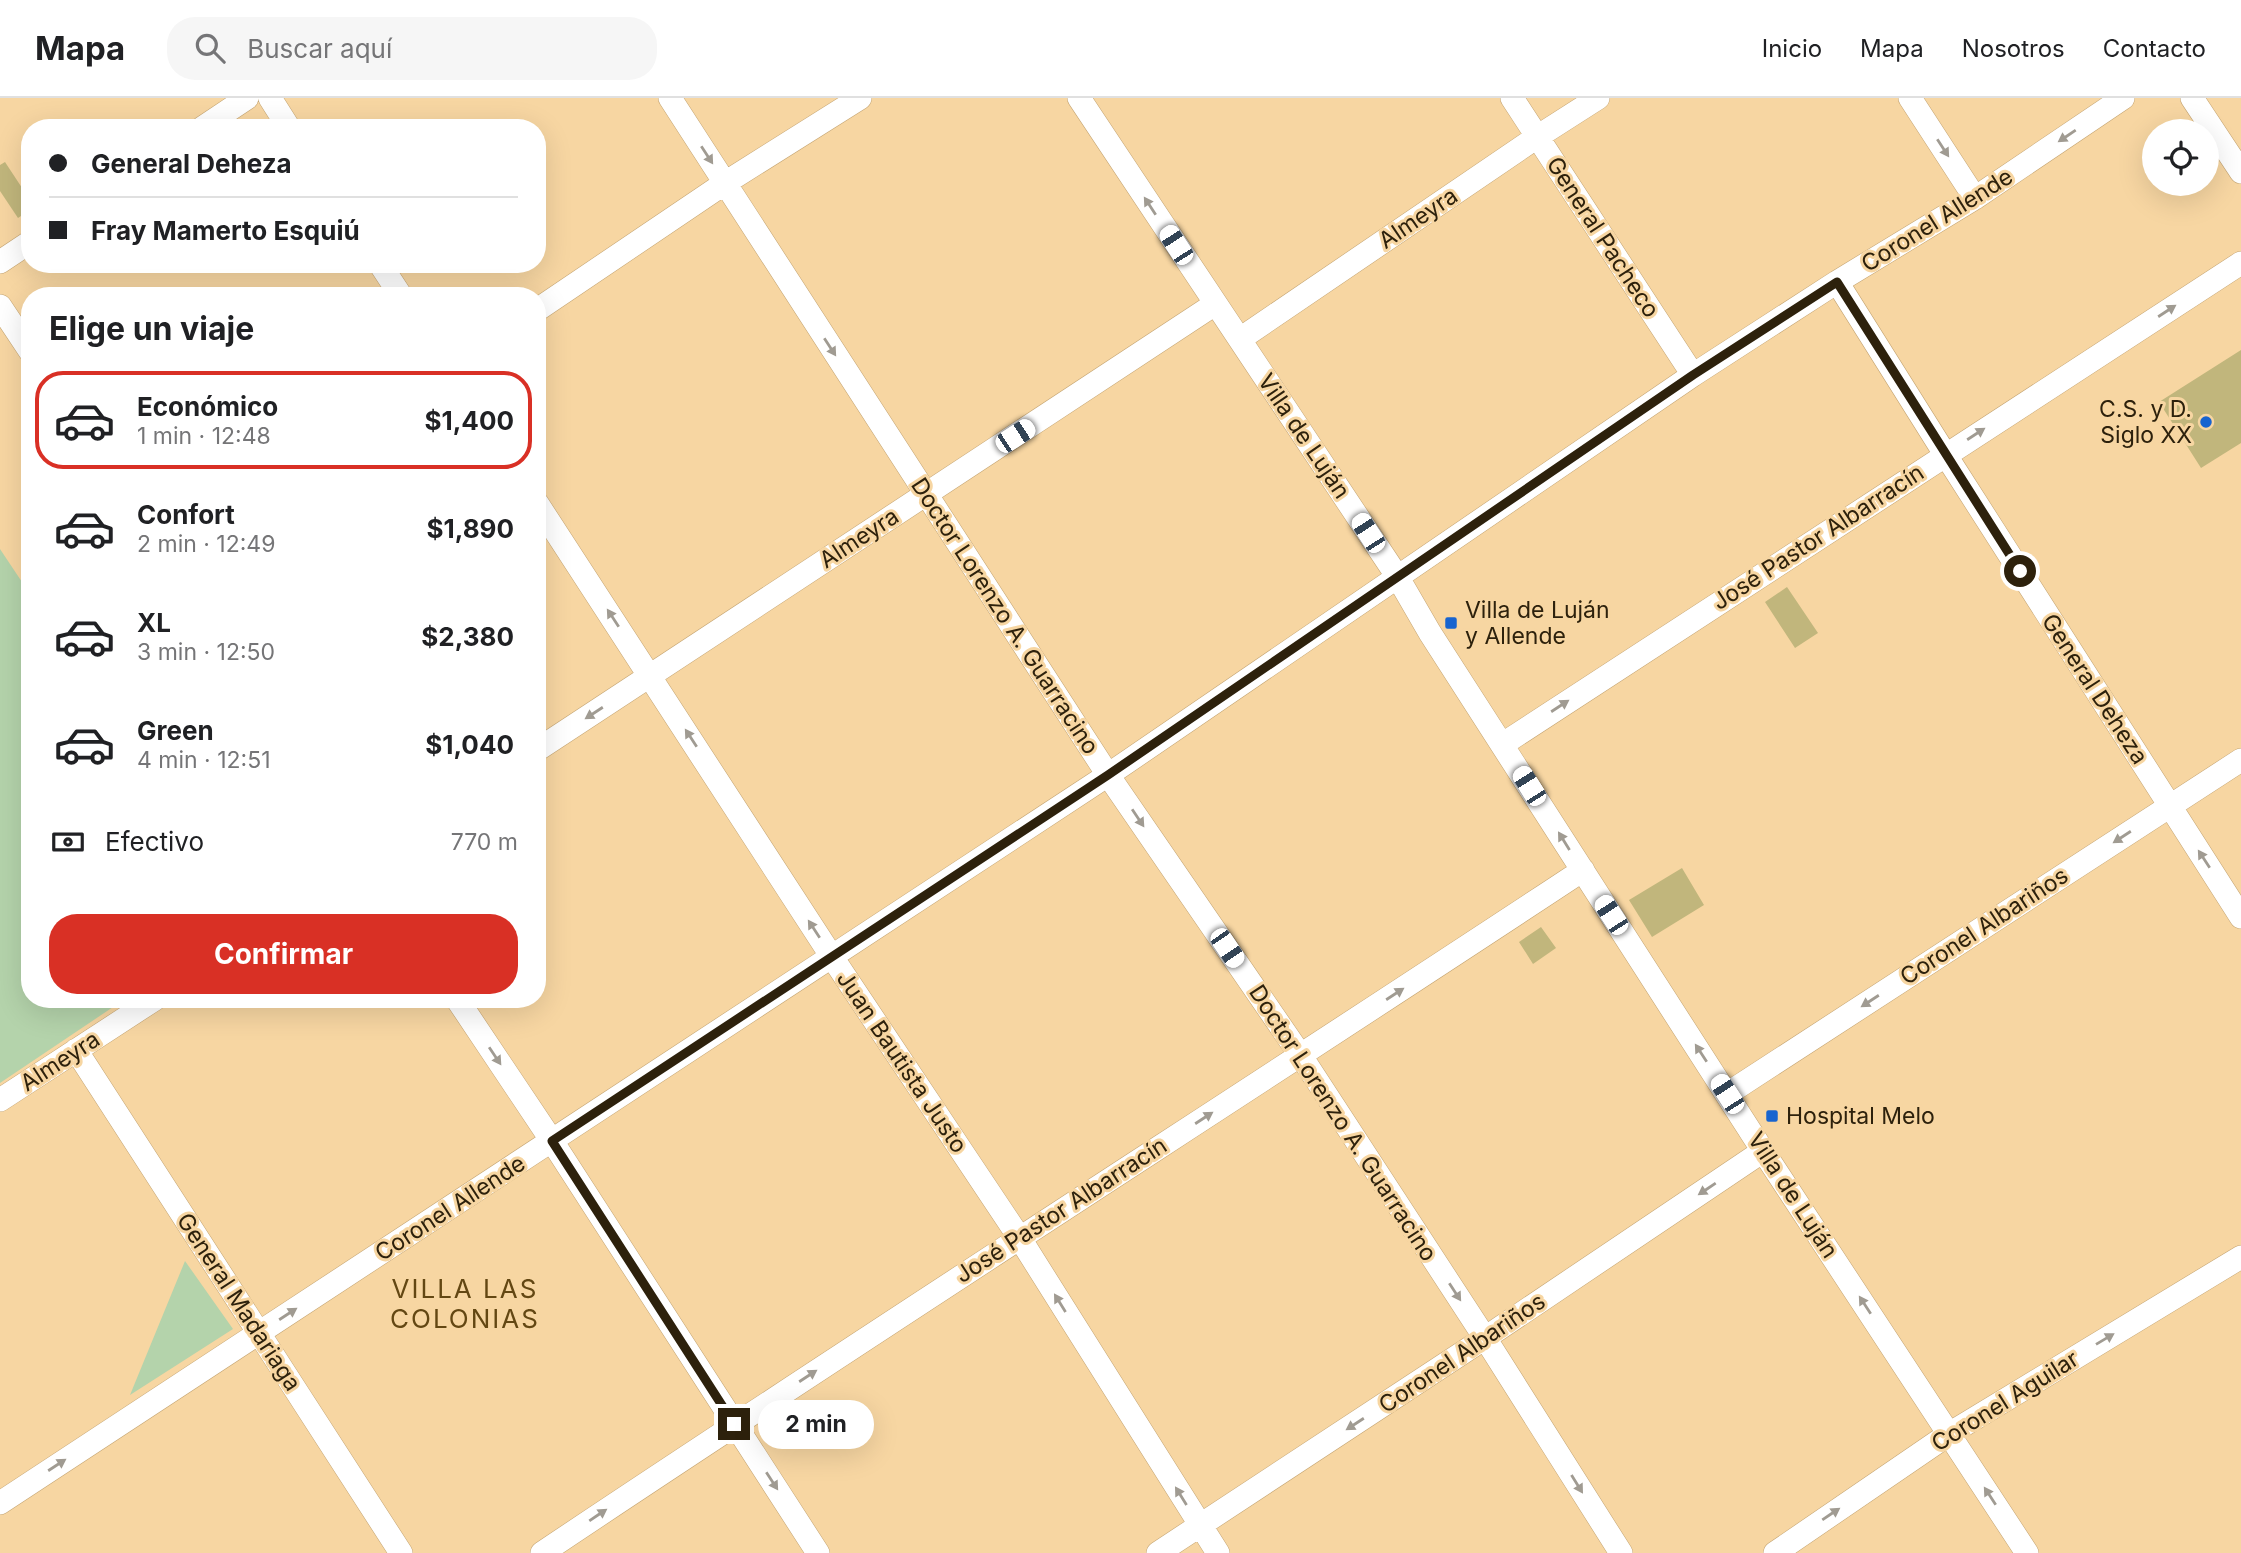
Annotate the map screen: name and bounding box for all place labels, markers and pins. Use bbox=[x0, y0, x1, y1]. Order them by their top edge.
place label: C.S. y D. Siglo XX bbox=[2099, 395, 2192, 449]
marker: C.S. y D. Siglo XX bbox=[2198, 414, 2214, 430]
place label: Villa de Luján y Allende bbox=[1465, 596, 1610, 650]
marker: Villa de Luján y Allende bbox=[1443, 615, 1459, 631]
place label: Hospital Melo bbox=[1786, 1102, 1935, 1130]
marker: Hospital Melo bbox=[1764, 1108, 1780, 1124]

